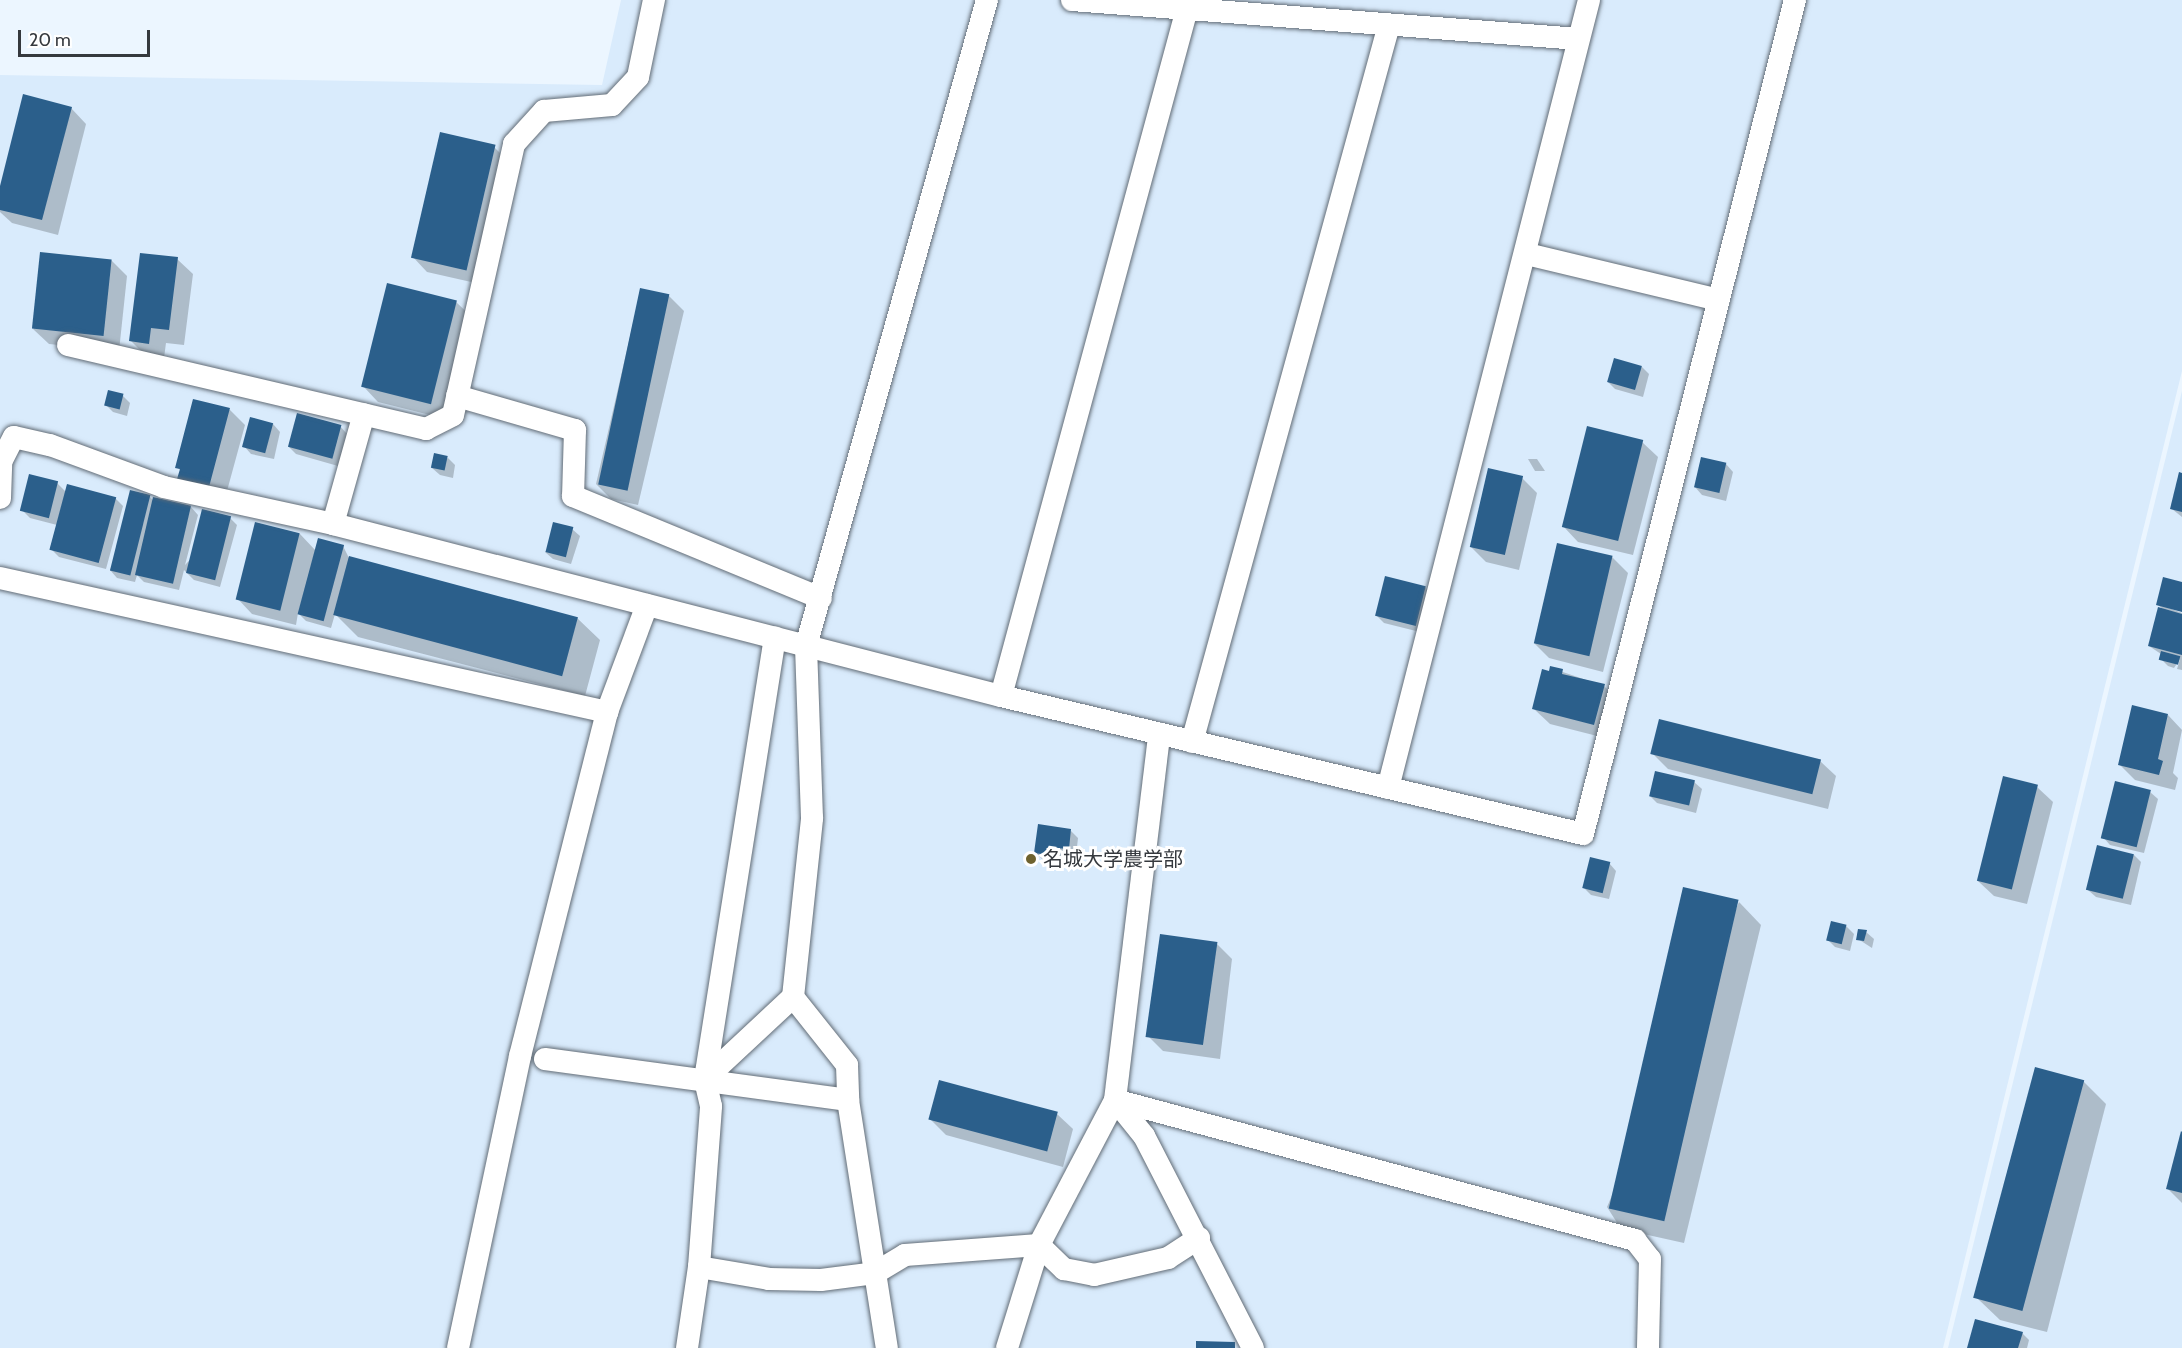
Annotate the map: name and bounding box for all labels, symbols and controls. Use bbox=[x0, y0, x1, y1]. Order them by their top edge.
scale bar bbox=[21, 18, 153, 56]
text: 20 m bbox=[29, 29, 71, 51]
place label: 名城大学農学部 bbox=[1043, 847, 1183, 871]
marker: 名城大学農学部 bbox=[1024, 852, 1038, 866]

